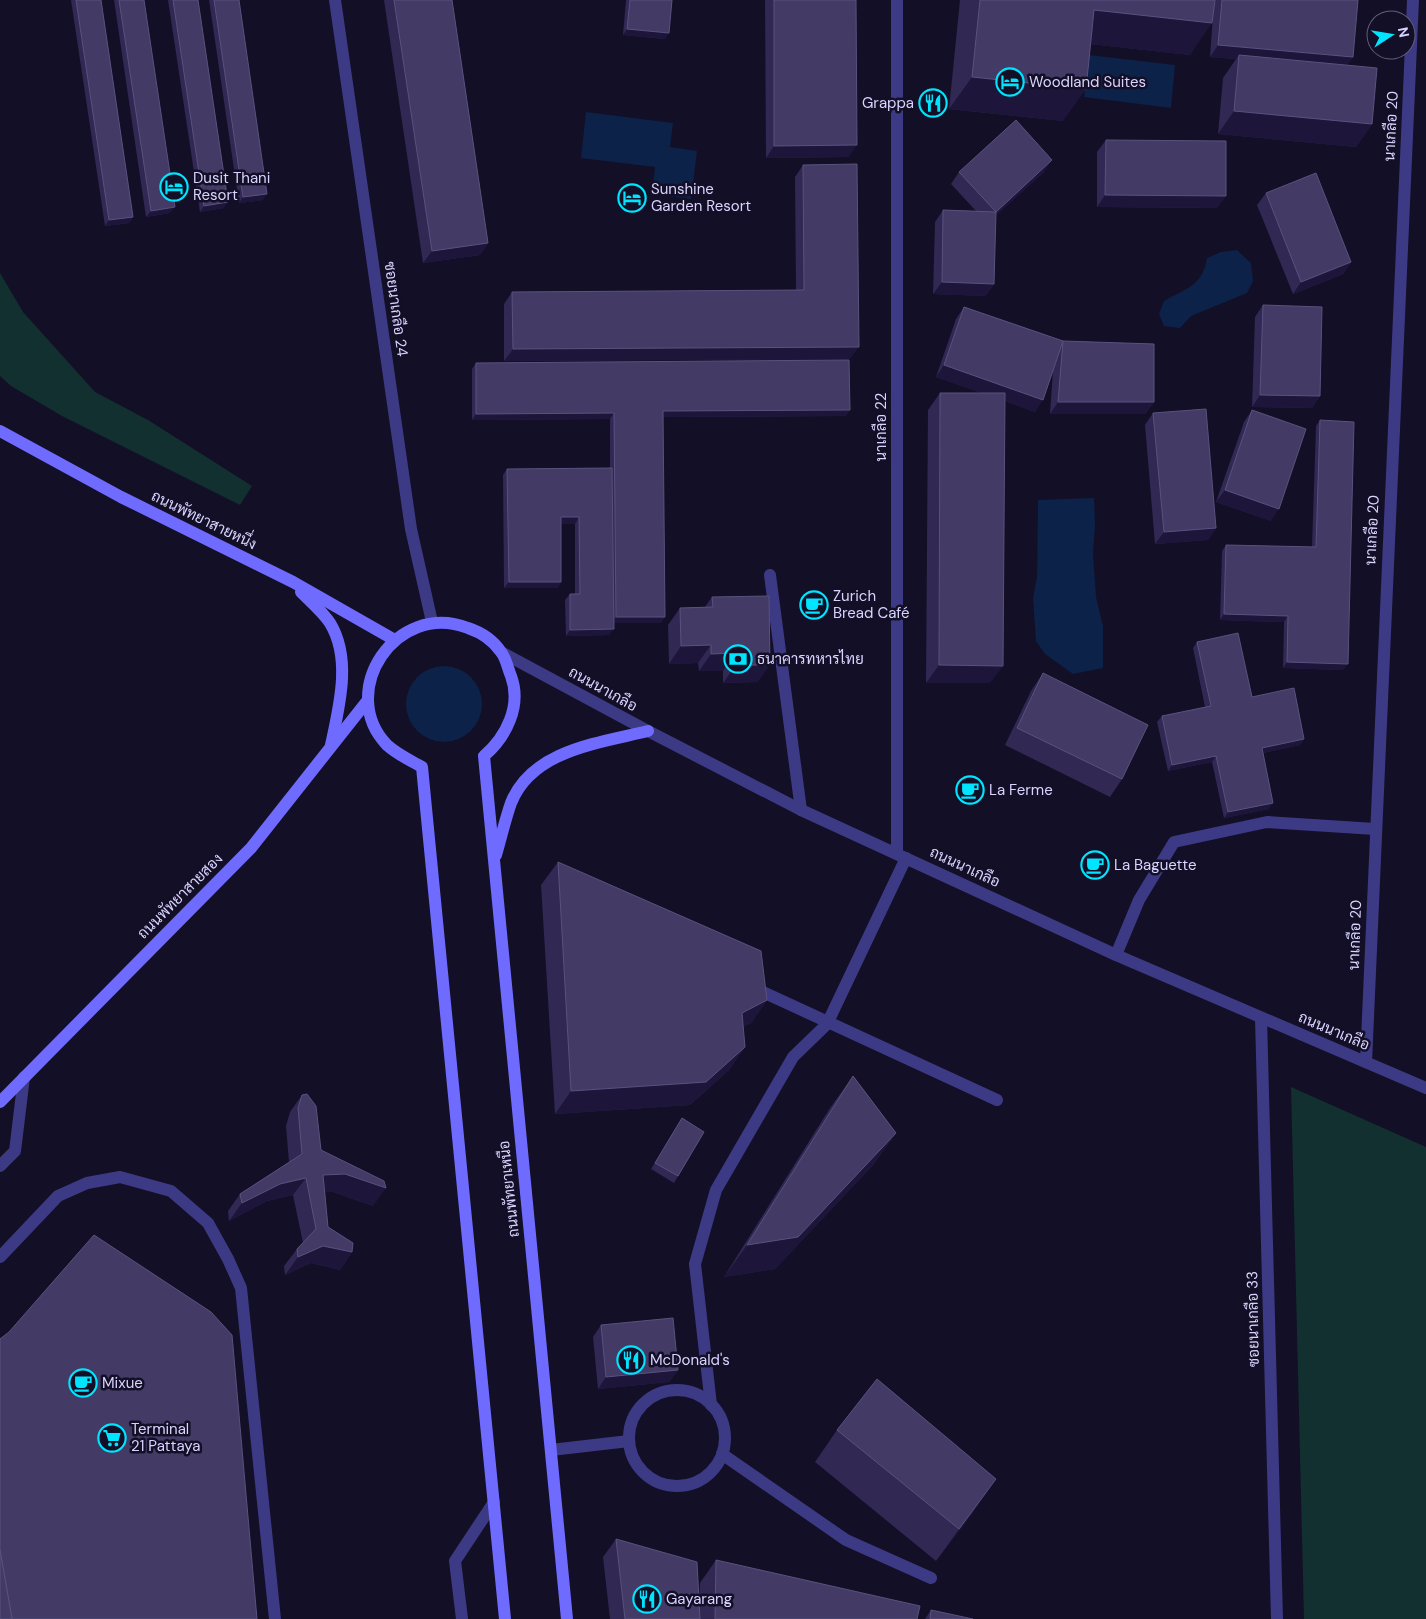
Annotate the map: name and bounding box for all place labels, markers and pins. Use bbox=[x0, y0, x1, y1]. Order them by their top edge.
hotel icon: Woodland Suites bbox=[995, 67, 1025, 97]
place label: Woodland Suites bbox=[1029, 72, 1146, 92]
restaurant icon: Grappa bbox=[918, 88, 948, 118]
place label: Grappa bbox=[862, 93, 914, 113]
place label: Dusit Thani Resort bbox=[193, 168, 270, 205]
hotel icon: Dusit Thani Resort bbox=[159, 172, 189, 202]
place label: Sunshine Garden Resort bbox=[651, 179, 751, 216]
hotel icon: Sunshine Garden Resort bbox=[617, 183, 647, 213]
place label: Zurich Bread Café bbox=[833, 586, 910, 623]
cafe icon: Zurich Bread Café bbox=[799, 590, 829, 620]
bank icon: ธนาคารทหารไทย bbox=[723, 644, 753, 674]
place label: ธนาคารทหารไทย bbox=[757, 649, 864, 669]
cafe icon: La Ferme bbox=[955, 775, 985, 805]
place label: La Ferme bbox=[989, 780, 1053, 800]
cafe icon: La Baguette bbox=[1080, 850, 1110, 880]
place label: La Baguette bbox=[1114, 855, 1197, 875]
restaurant icon: McDonald's bbox=[616, 1345, 646, 1375]
place label: McDonald's bbox=[650, 1350, 730, 1370]
cafe icon: Mixue bbox=[68, 1368, 98, 1398]
place label: Mixue bbox=[102, 1373, 143, 1393]
place label: Terminal 21 Pattaya bbox=[131, 1419, 200, 1456]
supermarket icon: Terminal 21 Pattaya bbox=[97, 1423, 127, 1453]
restaurant icon: Gayarang bbox=[632, 1584, 662, 1614]
place label: Gayarang bbox=[666, 1589, 732, 1609]

